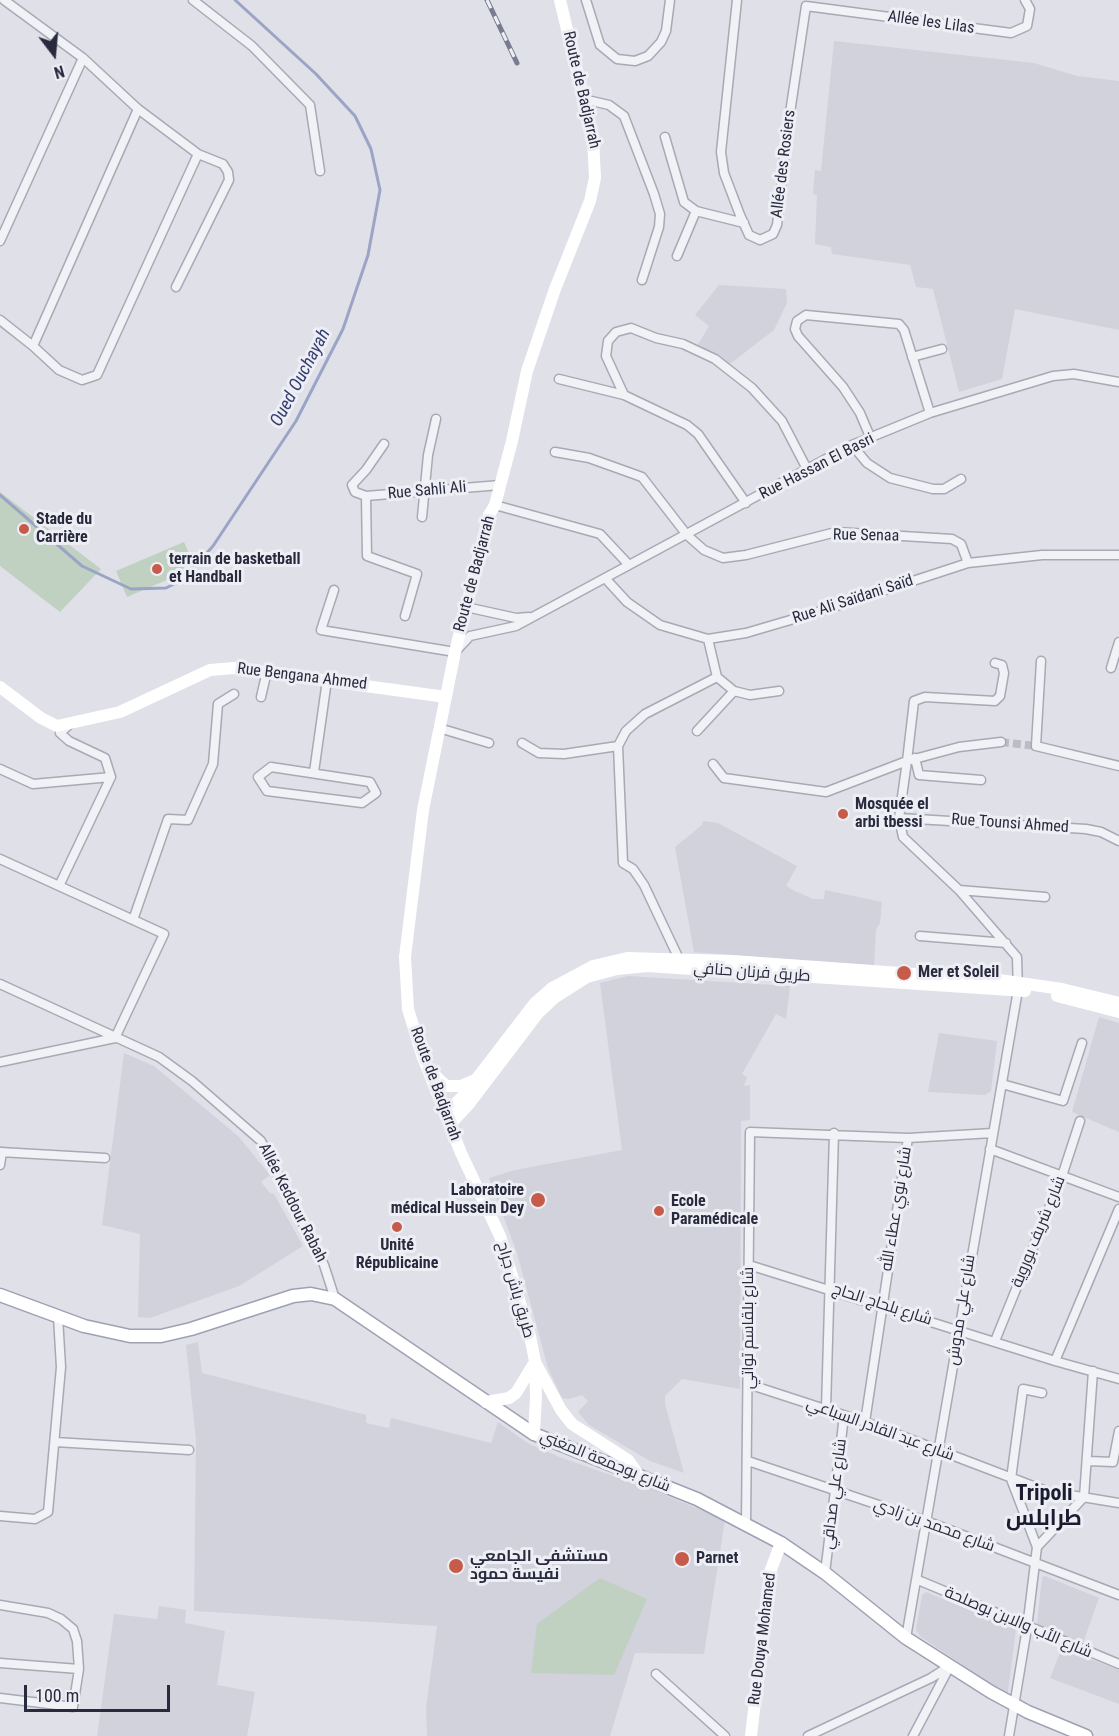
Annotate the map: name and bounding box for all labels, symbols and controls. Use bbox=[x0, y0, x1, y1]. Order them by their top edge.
street label: Allée les Lilas bbox=[886, 7, 976, 39]
north arrow bbox=[24, 24, 84, 84]
street label: Route de Badjarrah bbox=[558, 30, 604, 150]
text: N bbox=[52, 61, 66, 82]
street label: Allée des Rosiers bbox=[768, 109, 800, 219]
water label: Oued Ouchayah bbox=[266, 325, 336, 431]
street label: Rue Hassan El Basri bbox=[756, 430, 878, 504]
street label: Rue Sahli Ali bbox=[387, 478, 467, 504]
place label: Stade du Carrière bbox=[36, 510, 92, 548]
street label: Route de Badjarrah bbox=[450, 514, 500, 634]
marker: Stade du Carrière bbox=[17, 522, 31, 536]
street label: Rue Senaa bbox=[833, 526, 899, 546]
place label: terrain de basketball et Handball bbox=[169, 550, 301, 588]
marker: terrain de basketball et Handball bbox=[150, 562, 164, 576]
street label: Rue Ali Saïdani Saïd bbox=[790, 571, 916, 629]
street label: Rue Bengana Ahmed bbox=[236, 660, 368, 694]
place label: Mosquée el arbi tbessi bbox=[855, 795, 929, 833]
marker: Mosquée el arbi tbessi bbox=[836, 807, 850, 821]
street label: Rue Tounsi Ahmed bbox=[951, 810, 1069, 838]
street label: طريق فرنان حنافي bbox=[693, 959, 811, 987]
place label: Mer et Soleil bbox=[918, 963, 999, 983]
marker: Mer et Soleil bbox=[895, 964, 913, 982]
street label: Route de Badjarrah bbox=[406, 1024, 464, 1144]
street label: Allée Keddour Rabah bbox=[254, 1140, 330, 1266]
street label: شارع نوي عطاء الله bbox=[878, 1145, 916, 1273]
street label: شارع شريف بوروية bbox=[1008, 1173, 1070, 1291]
place label: Laboratoire médical Hussein Dey bbox=[391, 1181, 524, 1219]
marker: Laboratoire médical Hussein Dey bbox=[529, 1191, 547, 1209]
place label: Ecole Paramédicale bbox=[671, 1192, 758, 1230]
marker: Ecole Paramédicale bbox=[652, 1204, 666, 1218]
marker: Unité Républicaine bbox=[390, 1220, 404, 1234]
place label: Unité Républicaine bbox=[356, 1236, 438, 1274]
street label: طريق باش جراح bbox=[492, 1240, 538, 1340]
street label: شارع علي مدوش bbox=[944, 1253, 980, 1367]
street label: شارع بلقاسم تواتي bbox=[739, 1267, 759, 1389]
street label: شارع بلحاج الحاج bbox=[830, 1280, 934, 1330]
street label: شارع عبد القادر السباعي bbox=[803, 1394, 957, 1466]
street label: شارع بوجمعة المغني bbox=[537, 1427, 673, 1497]
street label: شارع علي صداقي bbox=[819, 1438, 851, 1550]
district label: Tripoli طرابلس bbox=[1006, 1481, 1082, 1532]
street label: شارع محمد بن زادي bbox=[871, 1495, 997, 1557]
place label: مستشفى الجامعي نفيسة حمود bbox=[470, 1547, 608, 1585]
place label: Parnet bbox=[696, 1549, 738, 1569]
marker: Parnet bbox=[673, 1550, 691, 1568]
marker: مستشفى الجامعي نفيسة حمود bbox=[447, 1557, 465, 1575]
street label: Rue Douya Mohamed bbox=[745, 1572, 781, 1706]
street label: شارع الأب والابن بوصلحة bbox=[941, 1583, 1095, 1663]
scale bar bbox=[27, 1673, 172, 1711]
text: 100 m bbox=[35, 1685, 79, 1706]

